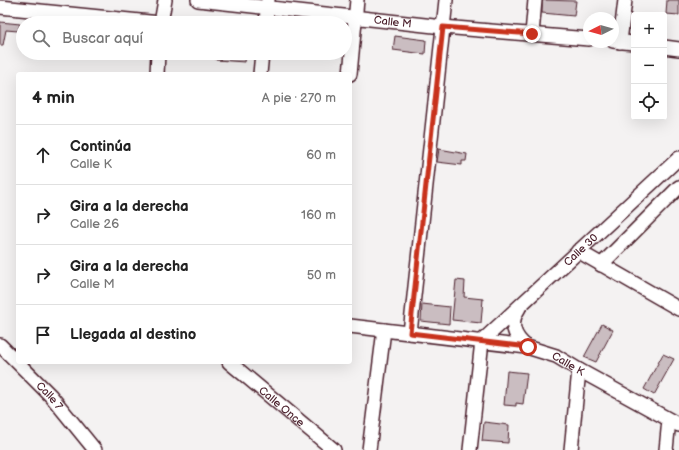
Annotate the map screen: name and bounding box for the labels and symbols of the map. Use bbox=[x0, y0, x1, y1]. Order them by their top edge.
north arrow bbox=[583, 12, 619, 48]
street label: Calle M bbox=[373, 13, 412, 31]
route end bbox=[523, 25, 541, 43]
street label: Calle 30 bbox=[561, 231, 601, 269]
route start bbox=[519, 338, 537, 356]
street label: Calle K bbox=[549, 349, 587, 379]
street label: Calle 7 bbox=[33, 379, 66, 413]
street label: Calle Once bbox=[256, 384, 307, 430]

